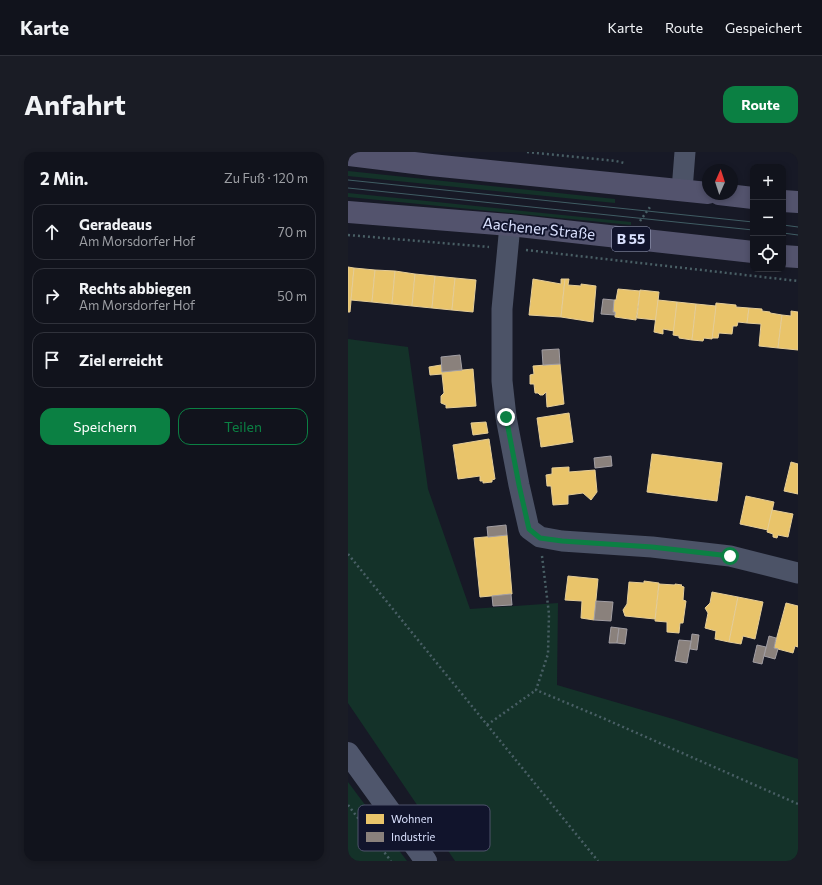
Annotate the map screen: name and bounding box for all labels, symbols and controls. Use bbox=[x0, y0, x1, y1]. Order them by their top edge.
text: Karte bbox=[20, 16, 69, 39]
text: Karte bbox=[608, 19, 643, 36]
text: Route bbox=[665, 19, 703, 36]
text: Gespeichert bbox=[725, 19, 802, 36]
button: Route bbox=[723, 86, 798, 123]
text: Anfahrt bbox=[24, 87, 126, 121]
north arrow bbox=[702, 164, 738, 200]
map controls bbox=[750, 164, 786, 272]
button: + bbox=[750, 164, 786, 200]
text: 2 Min. bbox=[40, 168, 88, 189]
text: Zu Fuß · 120 m bbox=[224, 170, 308, 186]
button: − bbox=[750, 200, 786, 236]
street label: Aachener Straße bbox=[482, 213, 596, 243]
text: Geradeaus bbox=[79, 215, 152, 233]
icon: ahead bbox=[41, 221, 63, 243]
text: 70 m bbox=[278, 224, 307, 240]
road number: B 55 bbox=[612, 227, 650, 251]
text: Am Morsdorfer Hof bbox=[79, 233, 195, 249]
button: locate bbox=[750, 236, 786, 272]
text: Rechts abbiegen bbox=[79, 279, 191, 297]
icon: right bbox=[41, 285, 63, 307]
text: 50 m bbox=[277, 288, 307, 304]
text: Am Morsdorfer Hof bbox=[79, 297, 195, 313]
icon: arrive bbox=[41, 349, 63, 371]
text: Ziel erreicht bbox=[79, 351, 163, 369]
button: Speichern bbox=[40, 408, 170, 445]
button: Teilen bbox=[178, 408, 308, 445]
route end bbox=[497, 408, 515, 426]
route start bbox=[721, 547, 739, 565]
legend bbox=[358, 805, 490, 851]
text: Wohnen bbox=[391, 812, 433, 825]
text: Industrie bbox=[391, 830, 436, 843]

